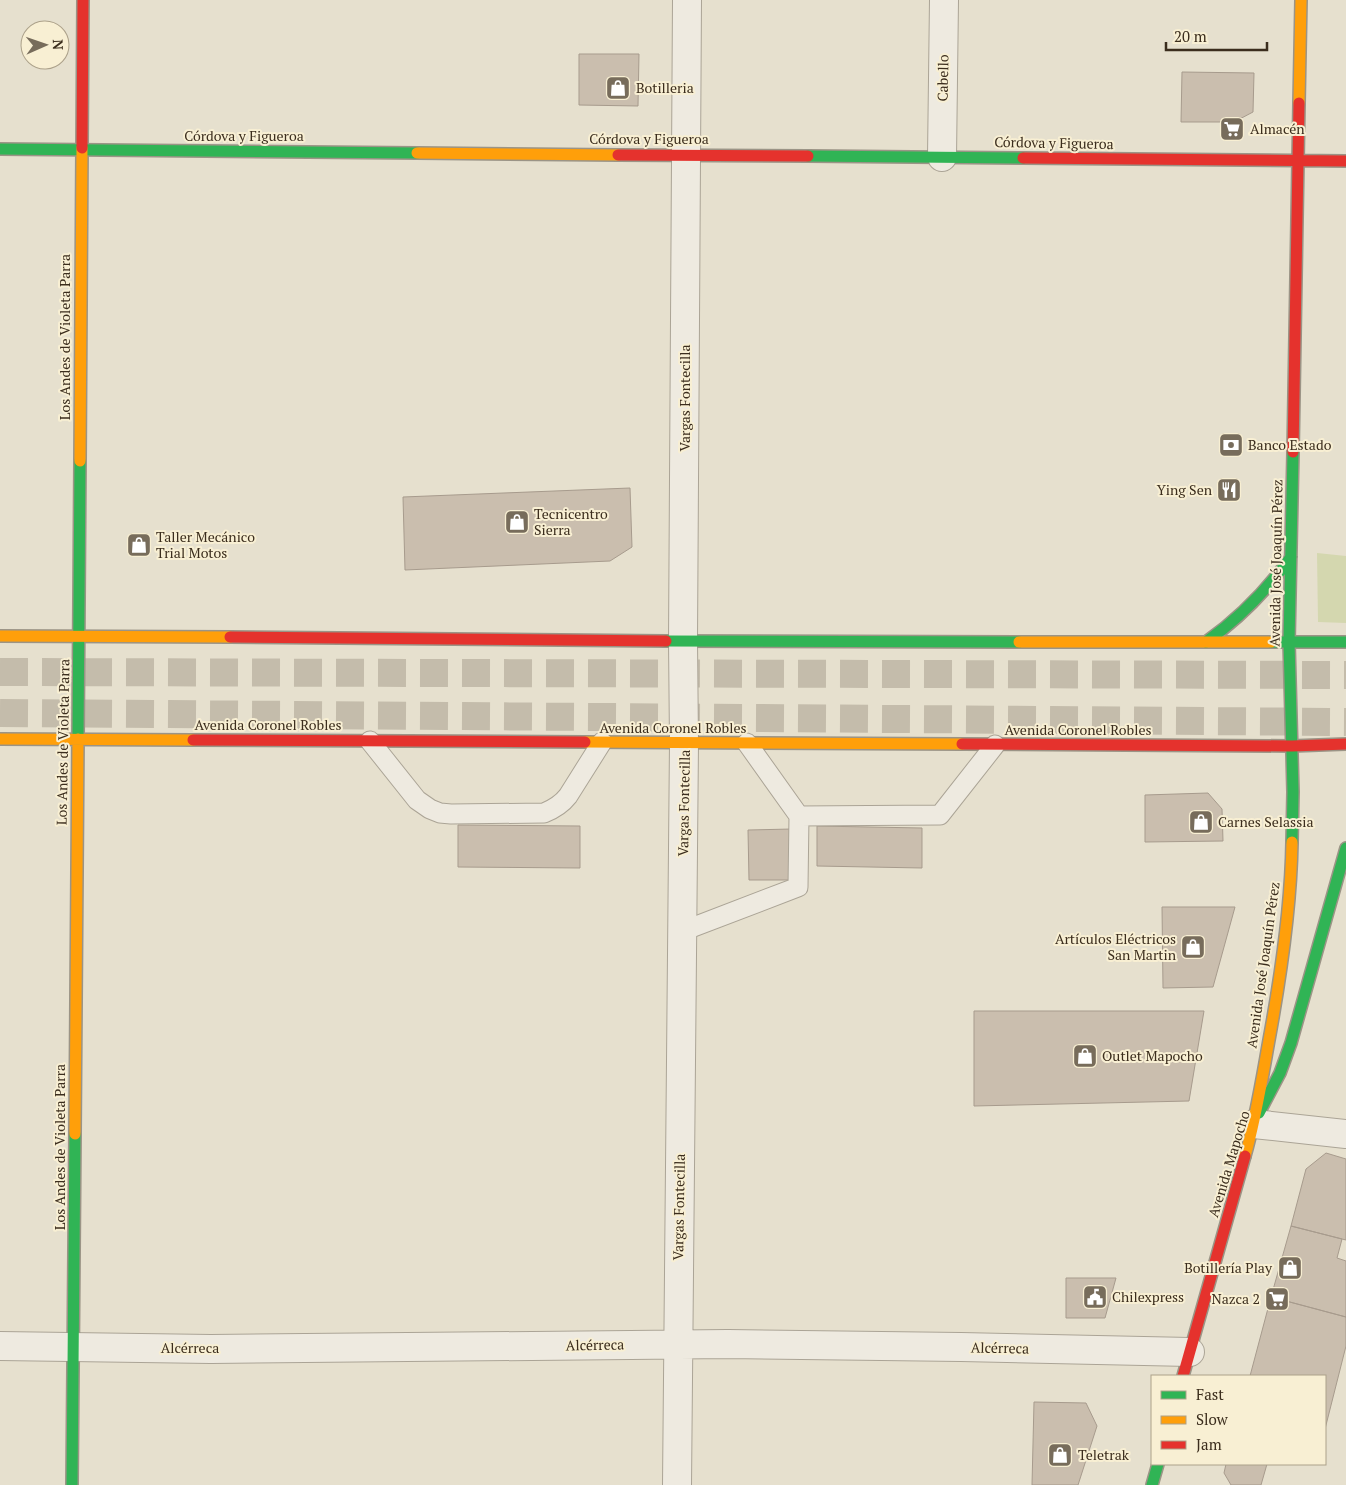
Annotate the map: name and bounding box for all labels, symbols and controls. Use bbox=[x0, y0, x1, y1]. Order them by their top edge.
north arrow bbox=[20, 20, 70, 70]
scale bar bbox=[1166, 20, 1267, 52]
text: 20 m bbox=[1174, 26, 1207, 46]
text: N bbox=[49, 39, 68, 51]
street label: Cabello bbox=[933, 54, 952, 102]
shop icon: Botilleria bbox=[605, 75, 631, 101]
place label: Botilleria bbox=[636, 78, 694, 97]
supermarket icon: Almacén bbox=[1219, 116, 1245, 142]
place label: Almacén bbox=[1250, 119, 1305, 138]
street label: Córdova y Figueroa bbox=[184, 126, 304, 145]
street label: Córdova y Figueroa bbox=[589, 129, 709, 148]
street label: Córdova y Figueroa bbox=[994, 132, 1114, 153]
street label: Los Andes de Violeta Parra bbox=[55, 254, 74, 420]
street label: Vargas Fontecilla bbox=[675, 345, 694, 451]
bank icon: Banco Estado bbox=[1218, 432, 1244, 458]
place label: Banco Estado bbox=[1248, 435, 1332, 454]
restaurant icon: Ying Sen bbox=[1216, 477, 1242, 503]
street label: Avenida José Joaquín Pérez bbox=[1265, 479, 1286, 647]
place label: Ying Sen bbox=[1157, 480, 1213, 499]
place label: Tecnicentro Sierra bbox=[534, 504, 608, 539]
shop icon: Tecnicentro Sierra bbox=[504, 509, 530, 535]
place label: Taller Mecánico Trial Motos bbox=[156, 527, 255, 562]
shop icon: Taller Mecánico Trial Motos bbox=[126, 532, 152, 558]
street label: Los Andes de Violeta Parra bbox=[52, 659, 73, 825]
street label: Avenida Coronel Robles bbox=[194, 715, 342, 734]
street label: Avenida Coronel Robles bbox=[599, 718, 747, 737]
street label: Avenida Coronel Robles bbox=[1004, 720, 1152, 739]
street label: Vargas Fontecilla bbox=[673, 749, 694, 857]
shop icon: Carnes Selassia bbox=[1188, 809, 1214, 835]
place label: Carnes Selassia bbox=[1218, 812, 1314, 831]
street label: Avenida José Joaquín Pérez bbox=[1241, 880, 1284, 1049]
place label: Artículos Eléctricos San Martin bbox=[1055, 929, 1177, 964]
shop icon: Artículos Eléctricos San Martin bbox=[1180, 934, 1206, 960]
shop icon: Outlet Mapocho bbox=[1072, 1043, 1098, 1069]
place label: Outlet Mapocho bbox=[1102, 1046, 1203, 1065]
street label: Los Andes de Violeta Parra bbox=[50, 1064, 69, 1230]
street label: Avenida Mapocho bbox=[1203, 1108, 1254, 1220]
street label: Vargas Fontecilla bbox=[668, 1153, 689, 1261]
shop icon: Botillería Play bbox=[1277, 1255, 1303, 1281]
place label: Botillería Play bbox=[1184, 1258, 1273, 1277]
public building icon: Chilexpress bbox=[1082, 1284, 1108, 1310]
supermarket icon: Nazca 2 bbox=[1264, 1286, 1290, 1312]
place label: Chilexpress bbox=[1112, 1287, 1184, 1306]
place label: Nazca 2 bbox=[1212, 1289, 1260, 1308]
street label: Alcérreca bbox=[566, 1334, 624, 1355]
street label: Alcérreca bbox=[971, 1337, 1029, 1358]
street label: Alcérreca bbox=[161, 1338, 219, 1357]
legend bbox=[1151, 1375, 1326, 1465]
text: Fast bbox=[1196, 1384, 1224, 1404]
text: Slow bbox=[1196, 1409, 1229, 1429]
text: Jam bbox=[1196, 1434, 1222, 1454]
shop icon: Teletrak bbox=[1047, 1442, 1073, 1468]
place label: Teletrak bbox=[1078, 1445, 1130, 1464]

